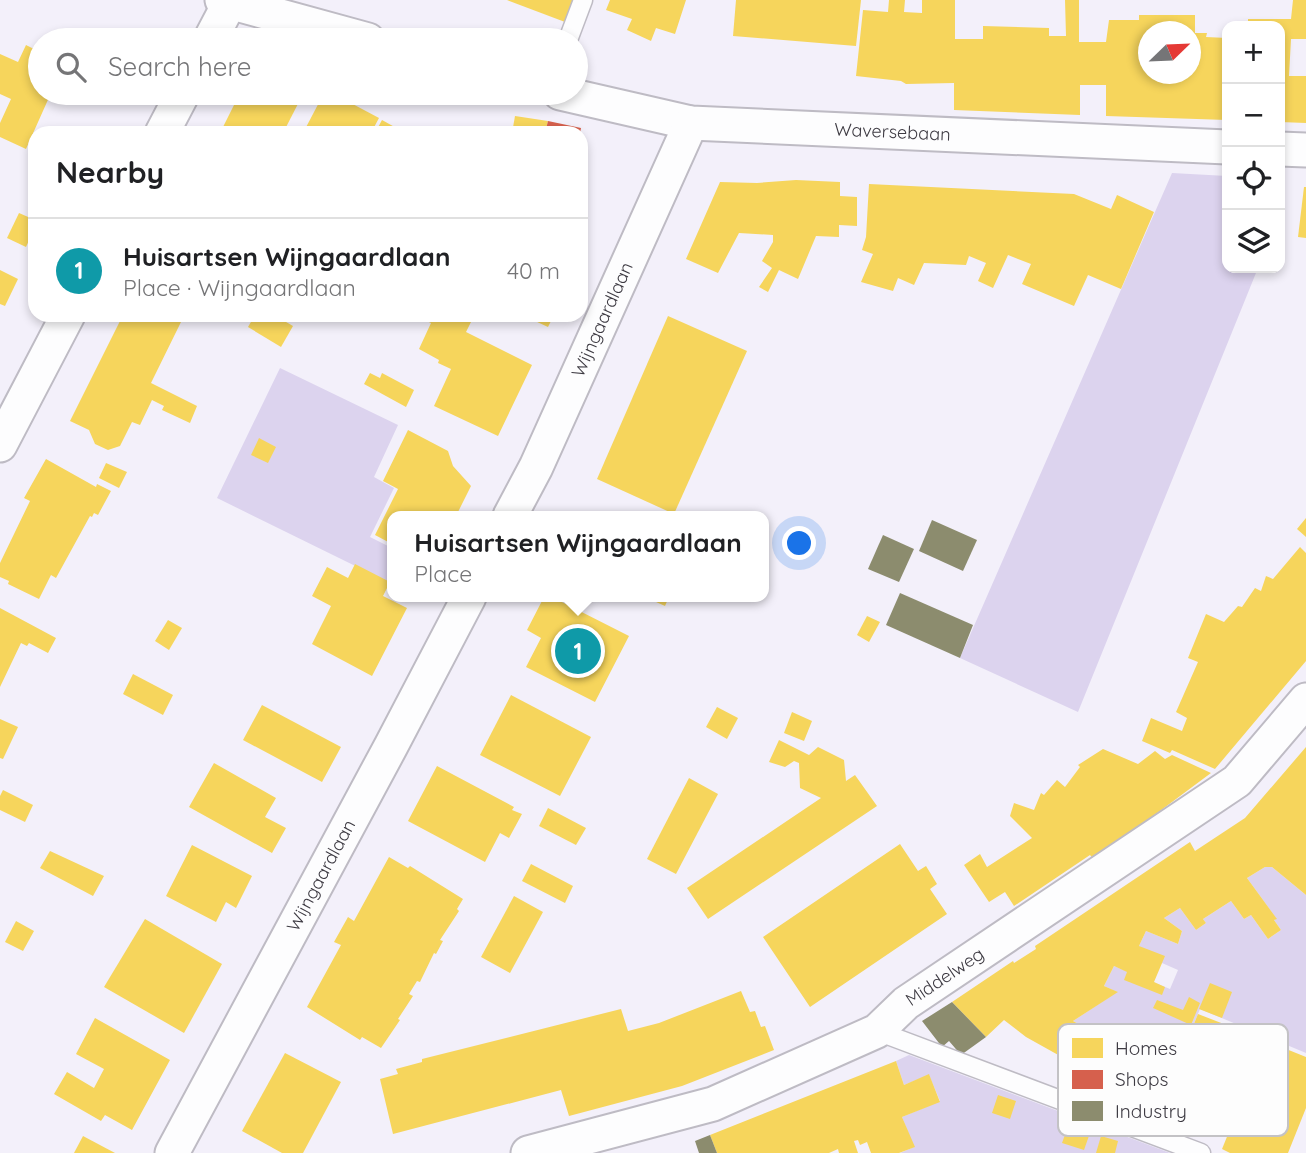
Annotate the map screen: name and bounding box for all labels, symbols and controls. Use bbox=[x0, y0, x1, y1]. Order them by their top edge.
north arrow bbox=[1138, 21, 1201, 84]
map controls bbox=[1222, 21, 1285, 273]
button: + bbox=[1222, 21, 1285, 84]
search box bbox=[28, 28, 588, 105]
icon: search bbox=[52, 48, 90, 86]
text: Search here bbox=[108, 50, 252, 83]
button: − bbox=[1222, 84, 1285, 147]
street label: Waversebaan bbox=[834, 117, 951, 146]
button: locate bbox=[1222, 147, 1285, 210]
text: Nearby bbox=[56, 153, 164, 191]
button: layers bbox=[1222, 210, 1285, 273]
text: Huisartsen Wijngaardlaan bbox=[123, 240, 450, 273]
text: 1 bbox=[75, 256, 83, 285]
text: 40 m bbox=[507, 256, 560, 285]
street label: Wijngaardlaan bbox=[566, 258, 638, 381]
text: Place · Wijngaardlaan bbox=[123, 273, 356, 302]
popup bbox=[387, 511, 769, 602]
text: Huisartsen Wijngaardlaan bbox=[414, 526, 742, 559]
your location bbox=[782, 526, 816, 560]
text: Place bbox=[414, 559, 472, 588]
pin: 1 bbox=[555, 625, 601, 677]
street label: Wijngaardlaan bbox=[281, 815, 360, 935]
street label: Middelweg bbox=[901, 942, 988, 1011]
legend bbox=[1058, 1024, 1288, 1136]
text: Homes bbox=[1115, 1036, 1177, 1060]
text: Shops bbox=[1115, 1067, 1168, 1091]
text: Industry bbox=[1115, 1099, 1187, 1123]

